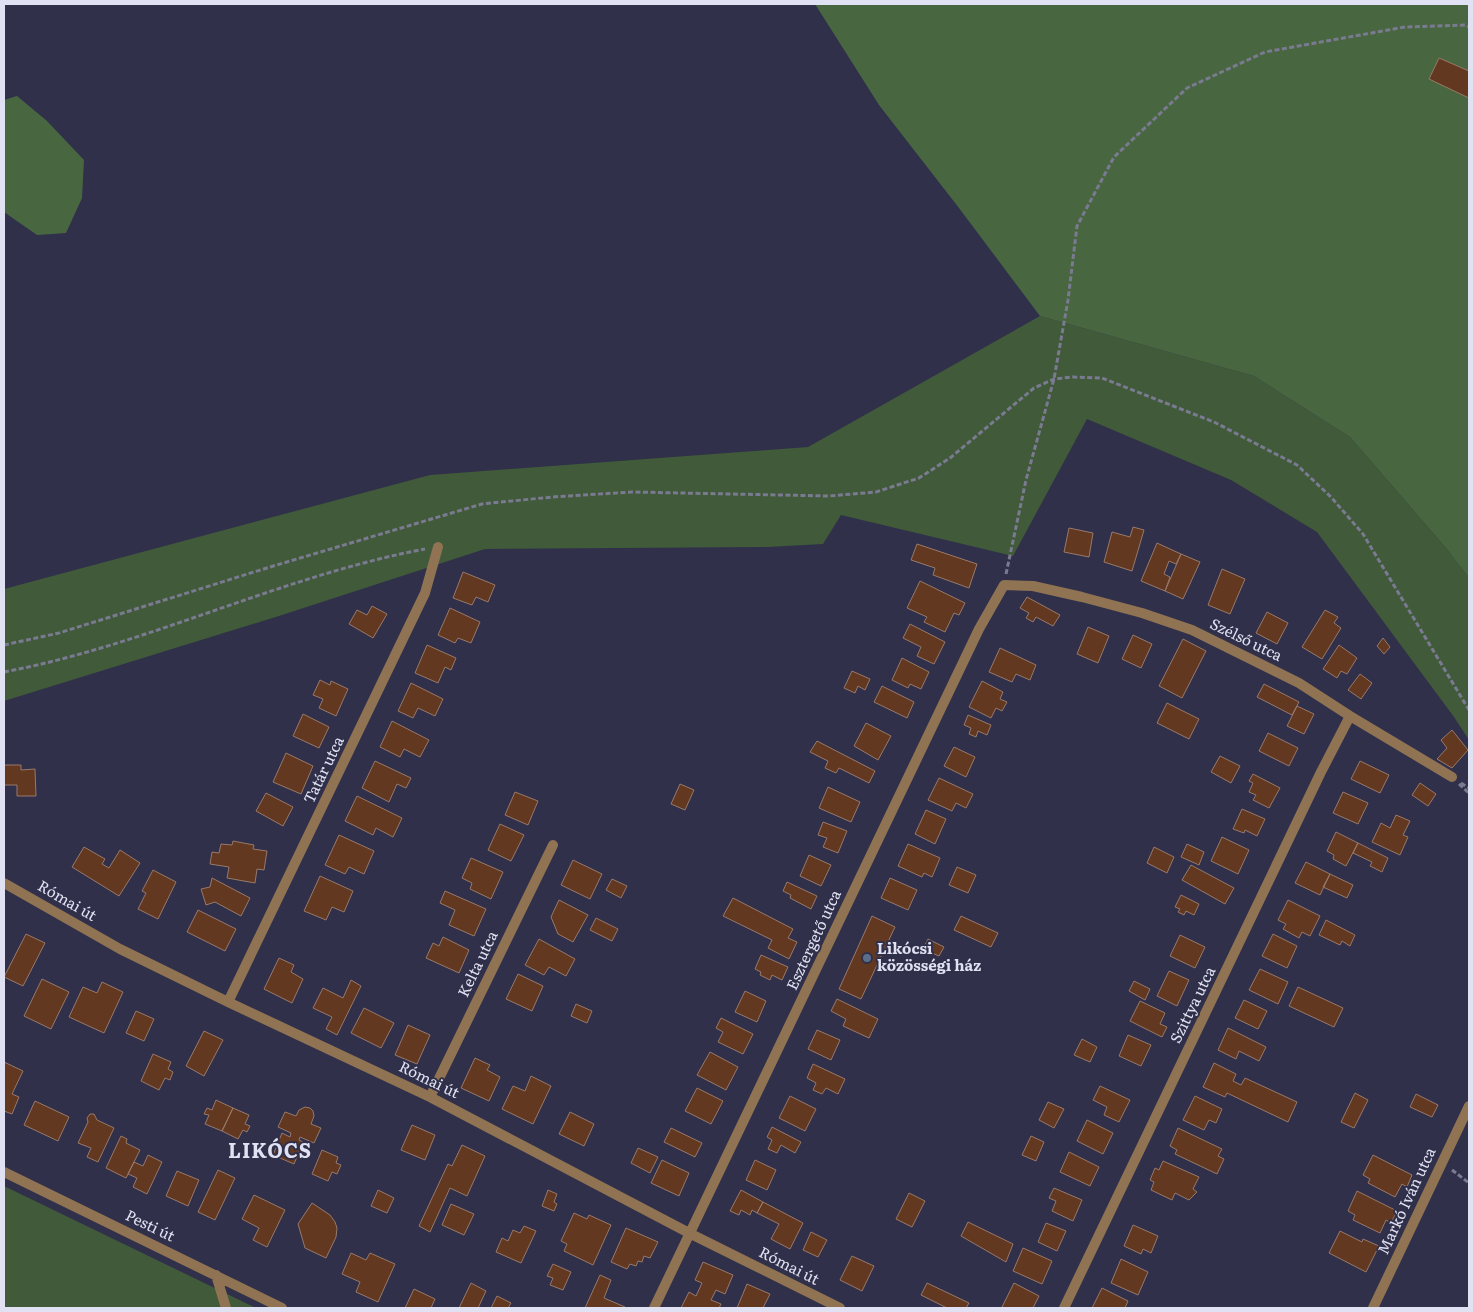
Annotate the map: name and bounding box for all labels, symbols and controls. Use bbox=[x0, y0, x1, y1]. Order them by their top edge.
street label: Szélső utca bbox=[1207, 611, 1288, 666]
street label: Tatár utca bbox=[296, 731, 349, 807]
street label: Római út bbox=[34, 874, 102, 926]
street label: Esztergető utca bbox=[779, 885, 846, 993]
street label: Kelta utca bbox=[451, 926, 503, 1000]
place label: Likócsi közösségi ház bbox=[877, 936, 981, 976]
marker: Likócsi közösségi ház bbox=[861, 952, 873, 964]
street label: Szittya utca bbox=[1163, 961, 1221, 1047]
street label: Római út bbox=[395, 1054, 464, 1103]
district label: LIKÓCS bbox=[228, 1134, 312, 1164]
street label: Markó Iván utca bbox=[1371, 1142, 1441, 1258]
street label: Pesti út bbox=[122, 1203, 179, 1246]
street label: Római út bbox=[756, 1240, 824, 1290]

